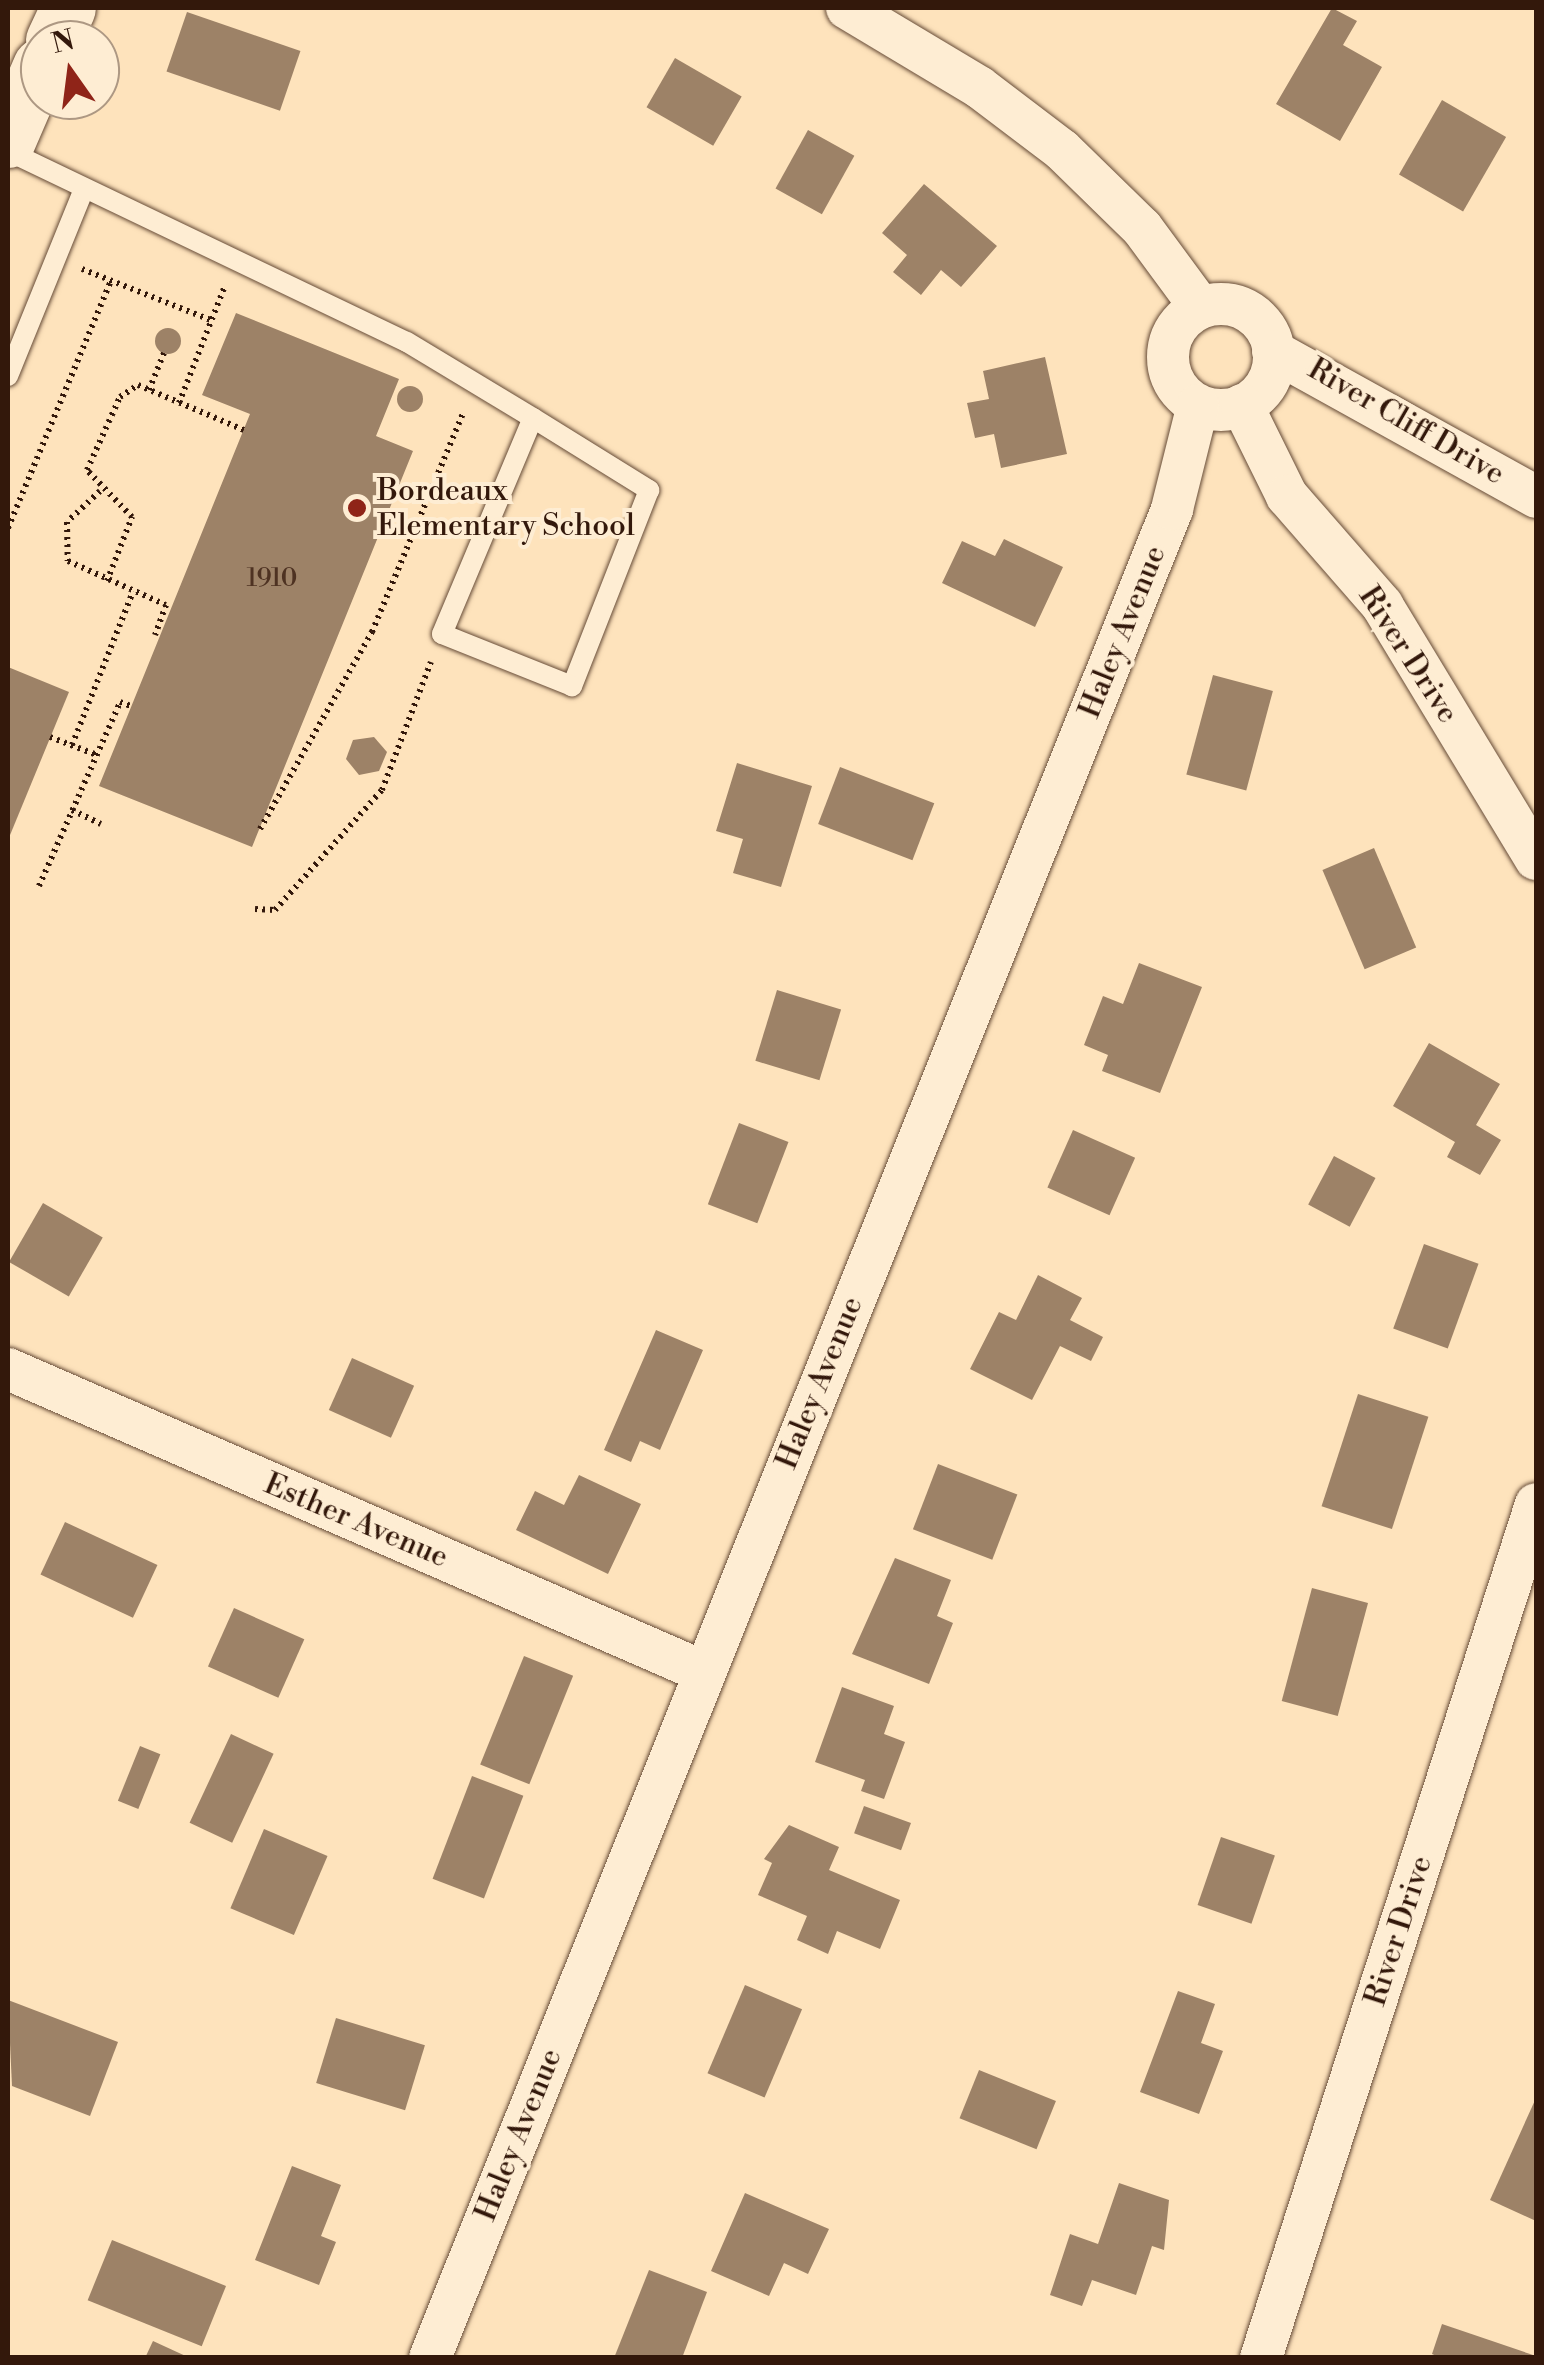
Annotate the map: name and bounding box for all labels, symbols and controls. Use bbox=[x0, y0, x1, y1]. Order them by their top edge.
north arrow bbox=[20, 20, 120, 120]
text: N bbox=[48, 23, 78, 62]
street label: River Cliff Drive bbox=[1301, 351, 1511, 493]
place label: Bordeaux Elementary School bbox=[377, 473, 635, 544]
marker: Bordeaux Elementary School bbox=[346, 497, 368, 519]
street label: Haley Avenue bbox=[1072, 541, 1174, 723]
house number: 1910 bbox=[247, 564, 297, 594]
street label: River Drive bbox=[1350, 580, 1466, 730]
street label: Haley Avenue bbox=[769, 1292, 871, 1474]
street label: Esther Avenue bbox=[259, 1466, 453, 1576]
street label: River Drive bbox=[1358, 1851, 1440, 2011]
street label: Haley Avenue bbox=[468, 2044, 570, 2226]

